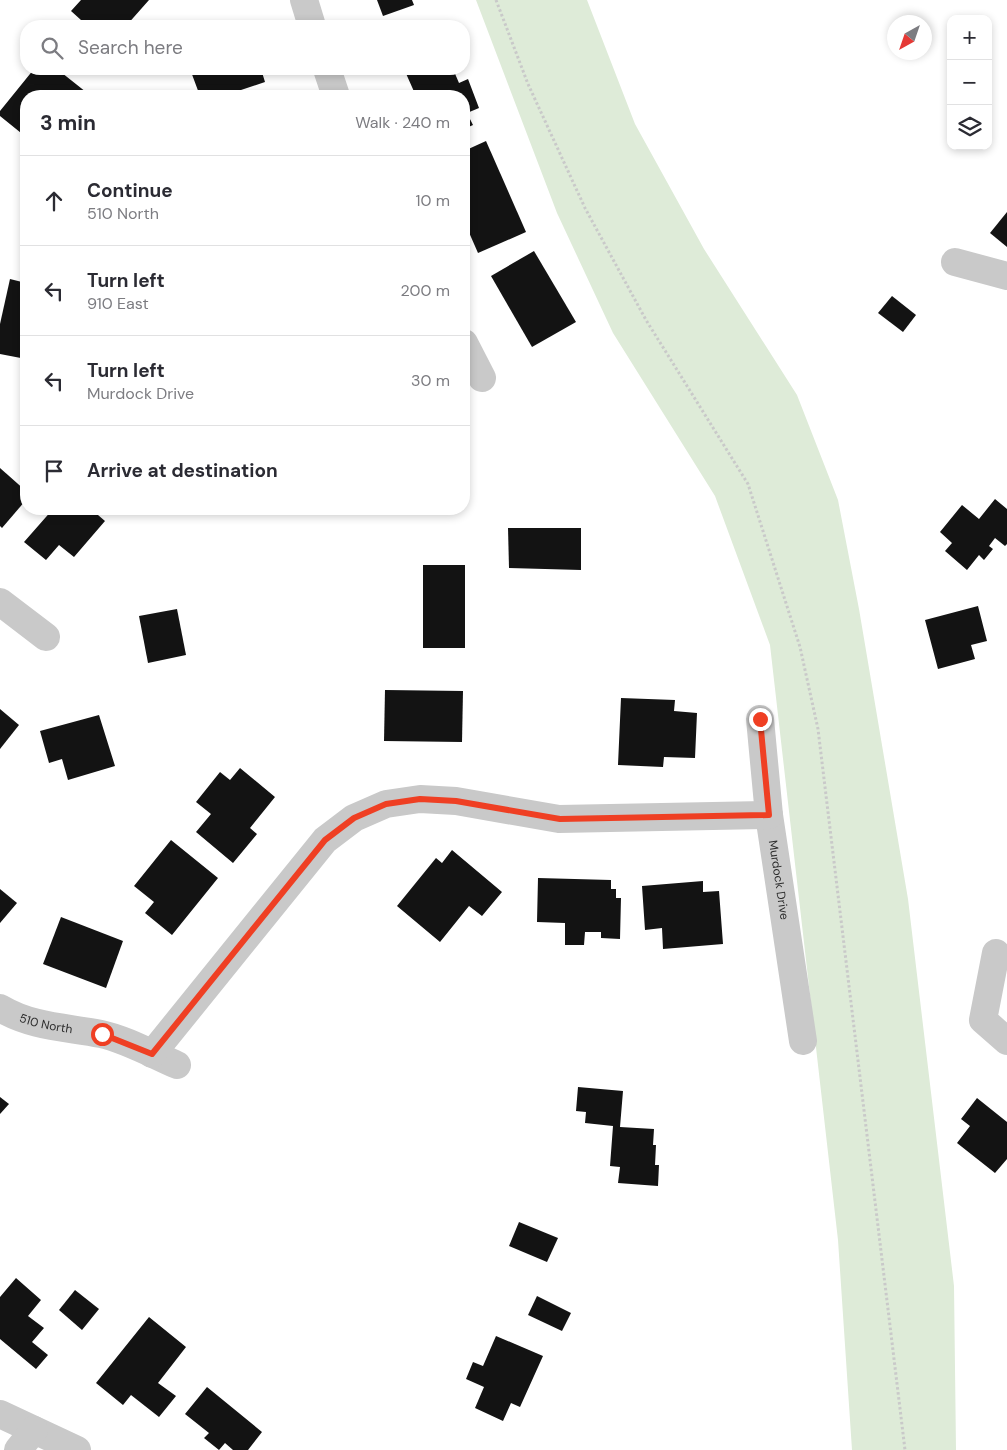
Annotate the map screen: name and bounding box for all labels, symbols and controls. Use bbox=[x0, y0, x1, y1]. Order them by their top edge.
north arrow bbox=[887, 15, 932, 60]
map controls bbox=[947, 15, 992, 150]
button: + bbox=[947, 15, 992, 60]
search box bbox=[20, 20, 470, 75]
icon: search bbox=[38, 34, 66, 62]
text: Search here bbox=[78, 35, 183, 60]
button: − bbox=[947, 60, 992, 105]
button: layers bbox=[947, 105, 992, 150]
text: 3 min bbox=[40, 109, 96, 137]
text: Walk · 240 m bbox=[355, 112, 450, 133]
text: Continue bbox=[87, 178, 173, 203]
icon: ahead bbox=[40, 187, 68, 215]
text: 10 m bbox=[416, 190, 450, 211]
text: 510 North bbox=[87, 203, 159, 224]
text: Turn left bbox=[87, 268, 165, 293]
icon: left bbox=[40, 277, 68, 305]
text: 200 m bbox=[401, 280, 450, 301]
text: 910 East bbox=[87, 293, 149, 314]
text: Turn left bbox=[87, 358, 165, 383]
icon: left bbox=[40, 367, 68, 395]
text: 30 m bbox=[411, 370, 450, 391]
text: Murdock Drive bbox=[87, 383, 194, 404]
icon: arrive bbox=[40, 457, 68, 485]
text: Arrive at destination bbox=[87, 458, 278, 483]
route end bbox=[749, 708, 772, 731]
street label: Murdock Drive bbox=[765, 839, 793, 921]
street label: 510 North bbox=[17, 1010, 74, 1037]
route start bbox=[91, 1023, 114, 1046]

